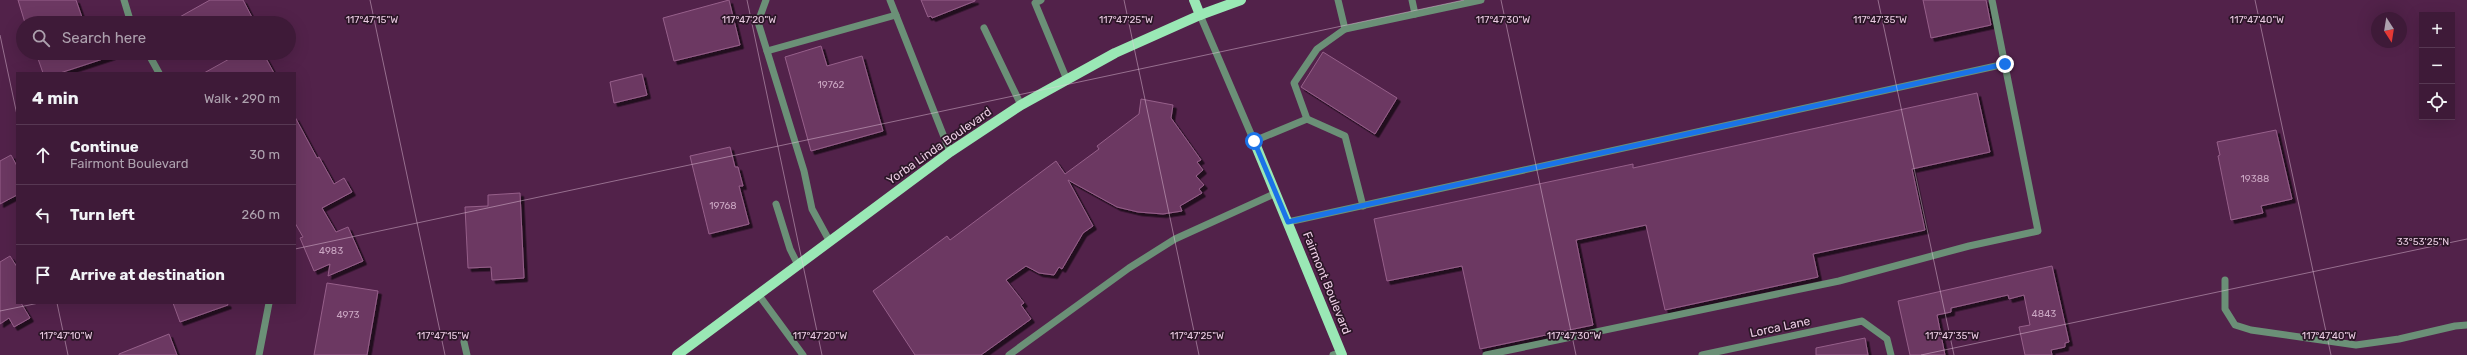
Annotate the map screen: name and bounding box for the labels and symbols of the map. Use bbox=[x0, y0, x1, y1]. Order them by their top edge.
north arrow bbox=[2371, 12, 2407, 48]
text: 117°47'15"W bbox=[346, 14, 398, 26]
text: 117°47'20"W bbox=[722, 14, 776, 26]
text: 117°47'25"W bbox=[1099, 14, 1153, 26]
text: 117°47'30"W bbox=[1476, 14, 1530, 26]
text: 117°47'35"W bbox=[1853, 14, 1907, 26]
text: 117°47'40"W bbox=[2230, 14, 2284, 26]
route end bbox=[1996, 55, 2014, 73]
house number: 19762 bbox=[818, 79, 845, 91]
street label: Yorba Linda Boulevard bbox=[884, 105, 994, 187]
route start bbox=[1245, 132, 1263, 150]
house number: 19388 bbox=[2241, 173, 2269, 185]
house number: 19768 bbox=[709, 200, 737, 212]
street label: Fairmont Boulevard bbox=[1300, 230, 1354, 336]
text: 33°53'25"N bbox=[2397, 236, 2449, 248]
house number: 4983 bbox=[319, 245, 343, 257]
house number: 4843 bbox=[2032, 308, 2056, 320]
house number: 4973 bbox=[336, 309, 360, 321]
street label: Lorca Lane bbox=[1748, 314, 1812, 340]
text: 117°47'10"W bbox=[40, 330, 92, 342]
text: 117°47'15"W bbox=[417, 330, 469, 342]
text: 117°47'20"W bbox=[793, 330, 847, 342]
text: 117°47'25"W bbox=[1170, 330, 1224, 342]
text: 117°47'30"W bbox=[1547, 330, 1601, 342]
text: 117°47'35"W bbox=[1925, 330, 1979, 342]
text: 117°47'40"W bbox=[2302, 330, 2356, 342]

